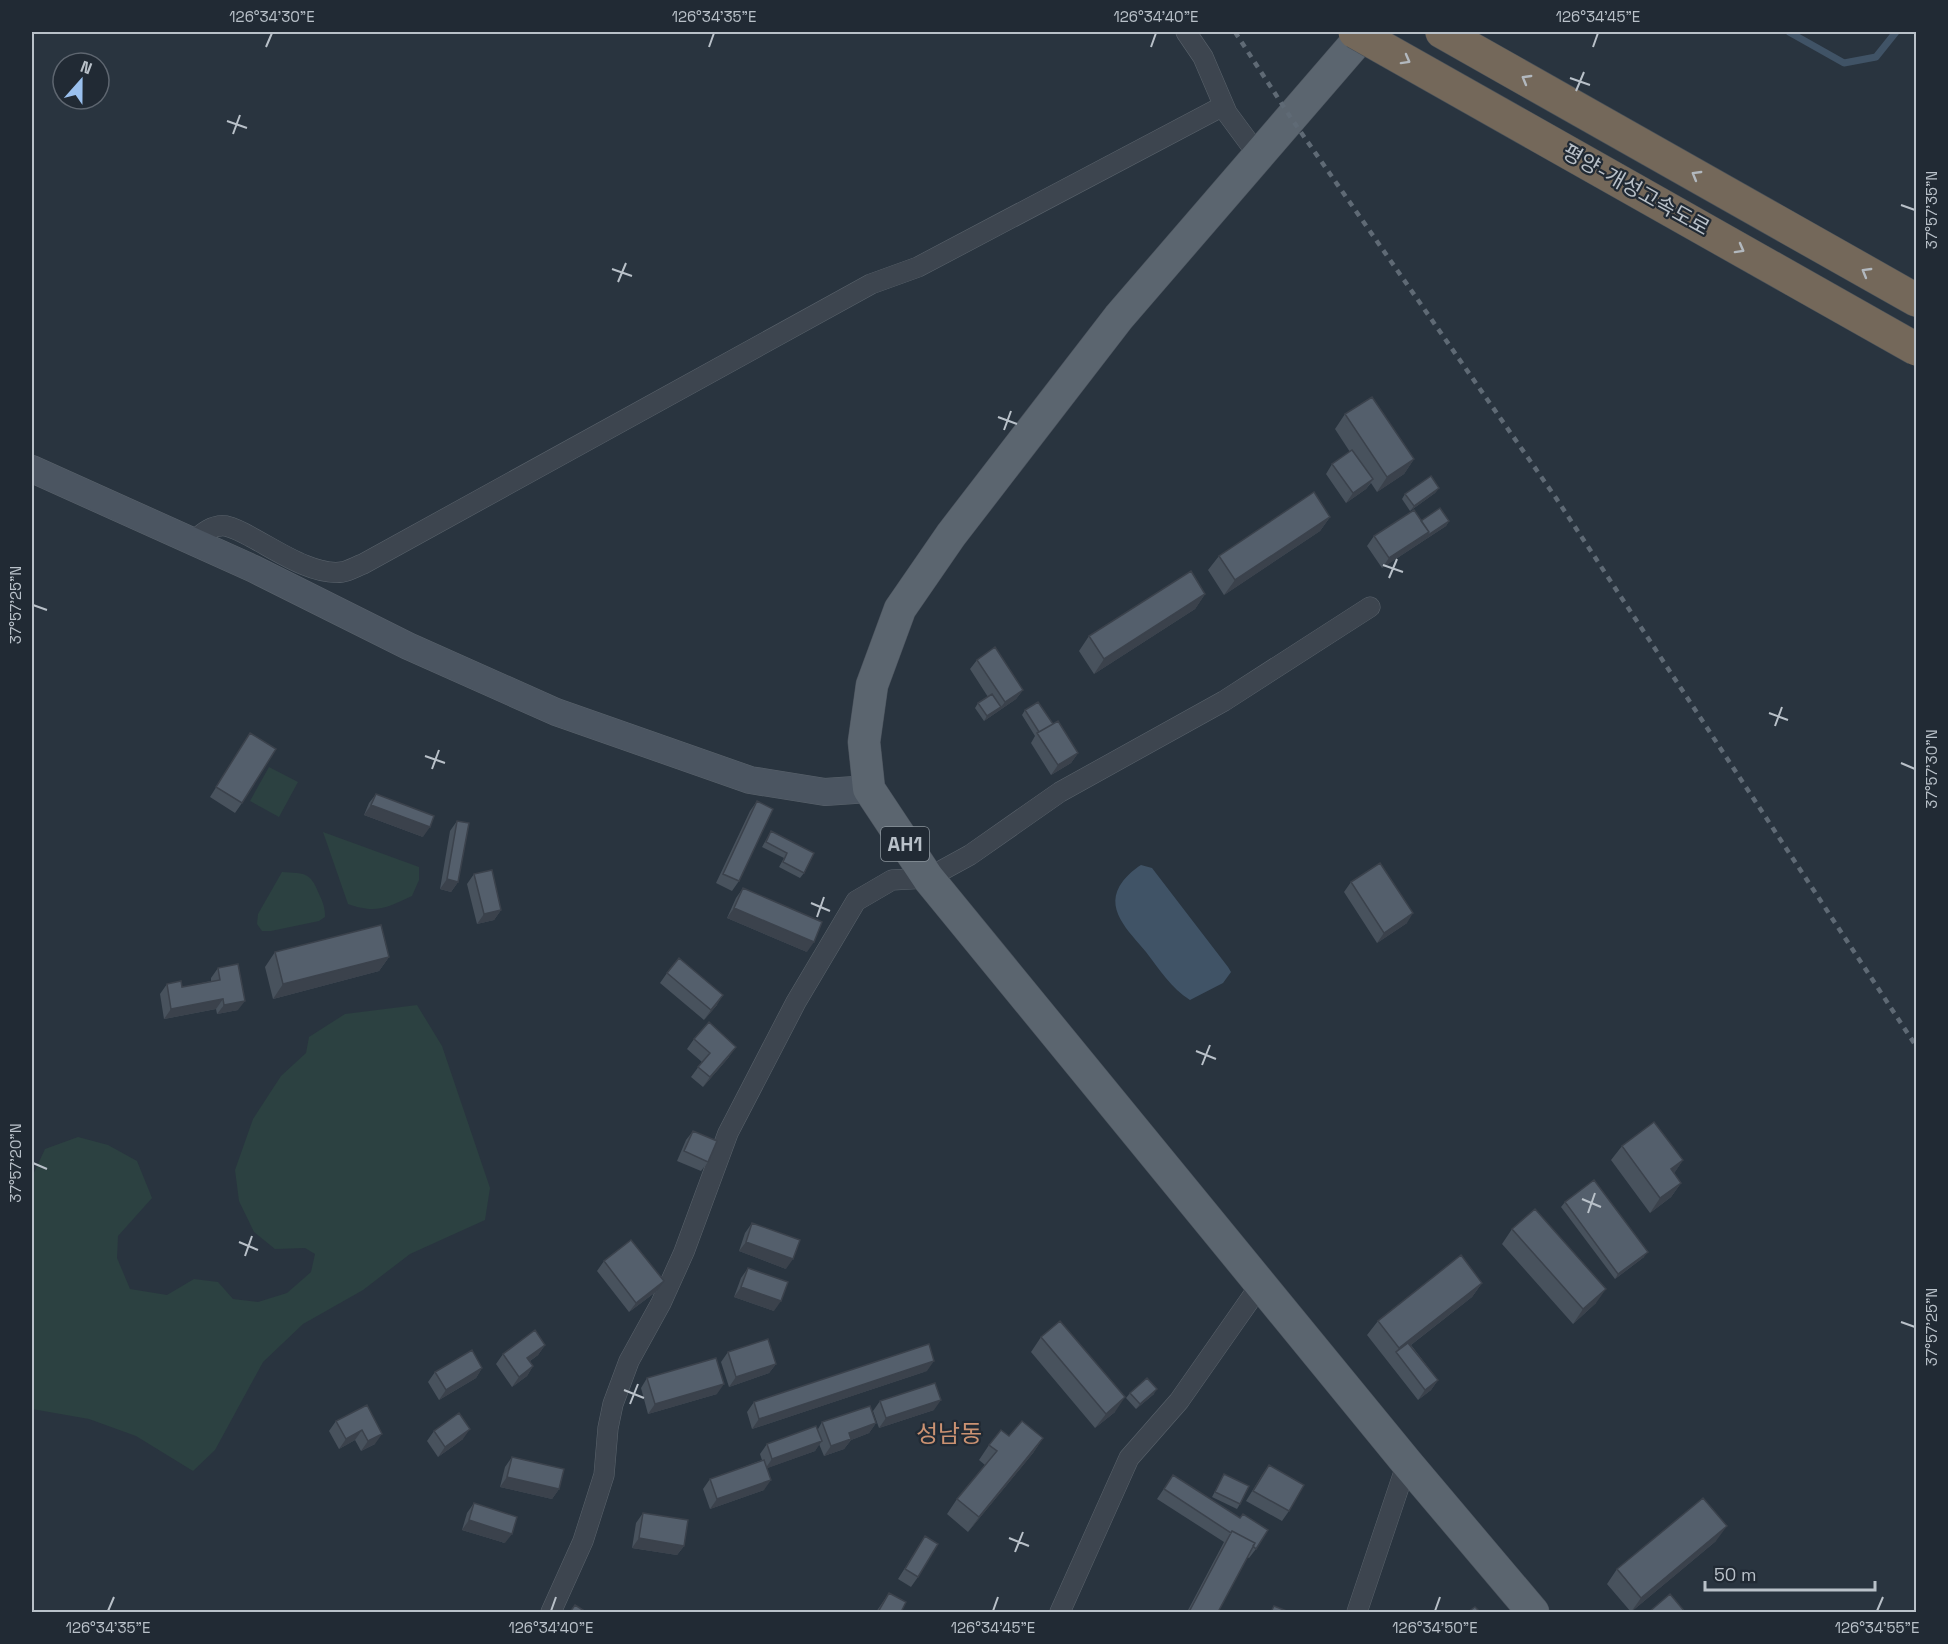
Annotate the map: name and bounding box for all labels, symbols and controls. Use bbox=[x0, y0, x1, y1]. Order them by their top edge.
text: 126°34'30"E bbox=[229, 7, 315, 26]
text: 126°34'35"E bbox=[672, 7, 756, 26]
text: 126°34'40"E bbox=[1113, 7, 1199, 26]
text: 126°34'45"E bbox=[1556, 7, 1640, 26]
north arrow bbox=[51, 51, 111, 111]
one-way arrow bbox=[1399, 53, 1410, 64]
text: N bbox=[77, 56, 95, 79]
one-way arrow bbox=[1522, 75, 1532, 87]
street label: 평양-개성고속도로 bbox=[1558, 138, 1715, 241]
one-way arrow bbox=[1692, 171, 1702, 183]
text: 37°57'35"N bbox=[1922, 171, 1941, 249]
one-way arrow bbox=[1734, 242, 1744, 254]
one-way arrow bbox=[1861, 267, 1872, 279]
text: 37°57'25"N bbox=[6, 566, 25, 644]
text: 37°57'30"N bbox=[1922, 729, 1941, 809]
road number: AH1 bbox=[881, 827, 929, 861]
text: 37°57'20"N bbox=[6, 1123, 25, 1203]
text: 37°57'25"N bbox=[1922, 1288, 1941, 1366]
district label: 성남동 bbox=[916, 1418, 982, 1449]
scale bar bbox=[1705, 1554, 1874, 1592]
text: 50 m bbox=[1714, 1563, 1756, 1586]
text: 126°34'35"E bbox=[66, 1618, 150, 1637]
text: 126°34'40"E bbox=[508, 1618, 594, 1637]
text: 126°34'45"E bbox=[951, 1618, 1035, 1637]
text: 126°34'50"E bbox=[1392, 1618, 1478, 1637]
text: 126°34'55"E bbox=[1835, 1618, 1919, 1637]

